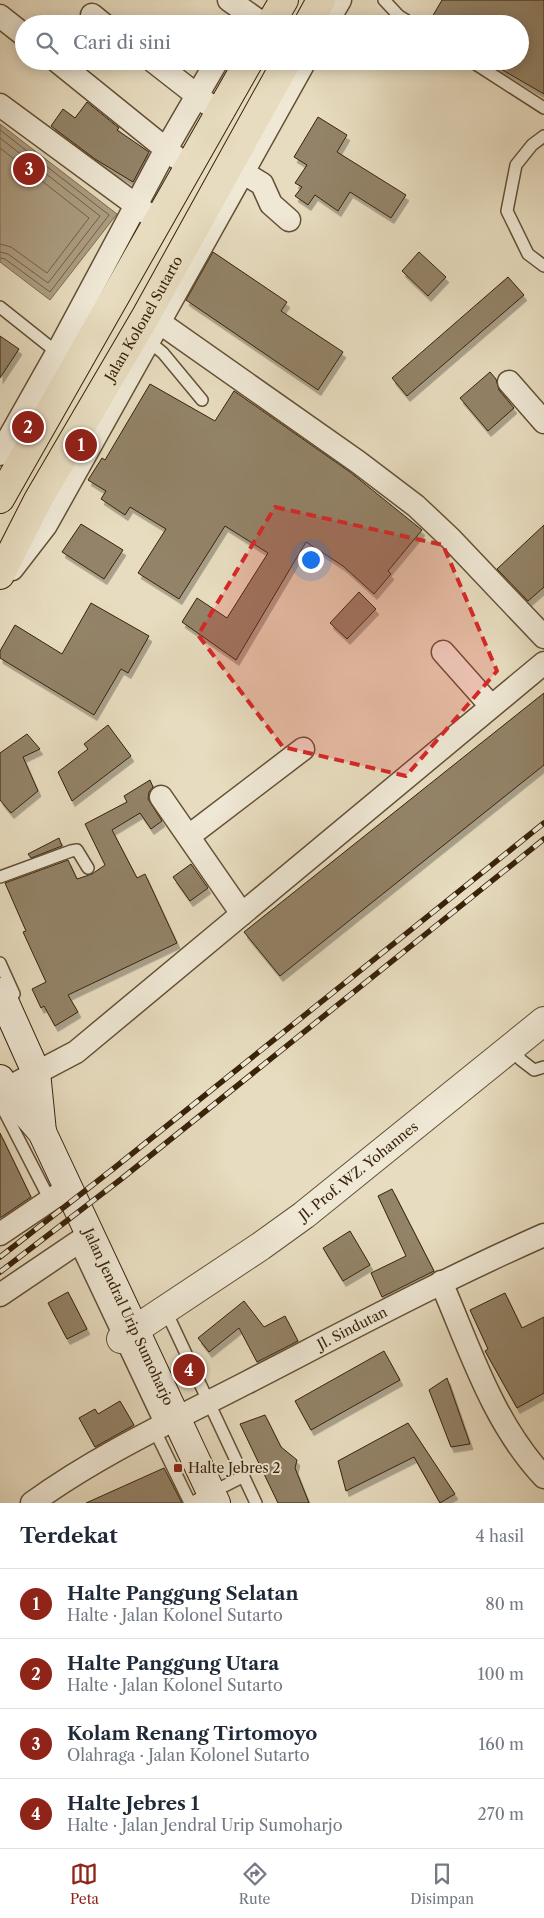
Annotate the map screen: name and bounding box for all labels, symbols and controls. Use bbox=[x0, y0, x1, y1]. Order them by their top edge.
search box bbox=[15, 15, 529, 70]
icon: search bbox=[33, 29, 61, 57]
text: Cari di sini bbox=[73, 31, 171, 54]
pin: 3 bbox=[13, 150, 45, 188]
street label: Jalan Kolonel Sutarto bbox=[100, 253, 186, 386]
pin: 2 bbox=[12, 408, 44, 446]
pin: 1 bbox=[65, 426, 97, 464]
your location bbox=[298, 547, 324, 573]
street label: Jl. Prof. WZ. Yohannes bbox=[294, 1117, 422, 1226]
street label: Jalan Jendral Urip Sumoharjo bbox=[79, 1224, 178, 1408]
street label: Jl. Sindutan bbox=[312, 1303, 390, 1355]
pin: 4 bbox=[173, 1351, 205, 1389]
place label: Halte Jebres 2 bbox=[188, 1459, 280, 1477]
marker: Halte Jebres 2 bbox=[172, 1462, 184, 1474]
text: Terdekat bbox=[20, 1523, 118, 1548]
text: 4 hasil bbox=[475, 1526, 524, 1546]
text: Halte Panggung Selatan bbox=[67, 1582, 298, 1605]
text: 1 bbox=[32, 1594, 40, 1614]
text: 80 m bbox=[485, 1594, 524, 1614]
text: Halte · Jalan Kolonel Sutarto bbox=[67, 1605, 283, 1625]
text: Halte Panggung Utara bbox=[67, 1652, 279, 1675]
text: 2 bbox=[31, 1664, 41, 1684]
text: 100 m bbox=[478, 1664, 524, 1684]
text: Halte · Jalan Kolonel Sutarto bbox=[67, 1675, 283, 1695]
text: Kolam Renang Tirtomoyo bbox=[67, 1722, 317, 1745]
text: 3 bbox=[31, 1734, 41, 1754]
text: 160 m bbox=[479, 1734, 524, 1754]
text: Olahraga · Jalan Kolonel Sutarto bbox=[67, 1745, 310, 1765]
text: Halte Jebres 1 bbox=[67, 1792, 199, 1815]
text: 4 bbox=[31, 1804, 41, 1824]
text: 270 m bbox=[478, 1804, 524, 1824]
text: Halte · Jalan Jendral Urip Sumoharjo bbox=[67, 1815, 342, 1835]
tab: Peta bbox=[70, 1860, 99, 1908]
tab: Rute bbox=[239, 1860, 270, 1908]
tab: Disimpan bbox=[410, 1860, 474, 1908]

